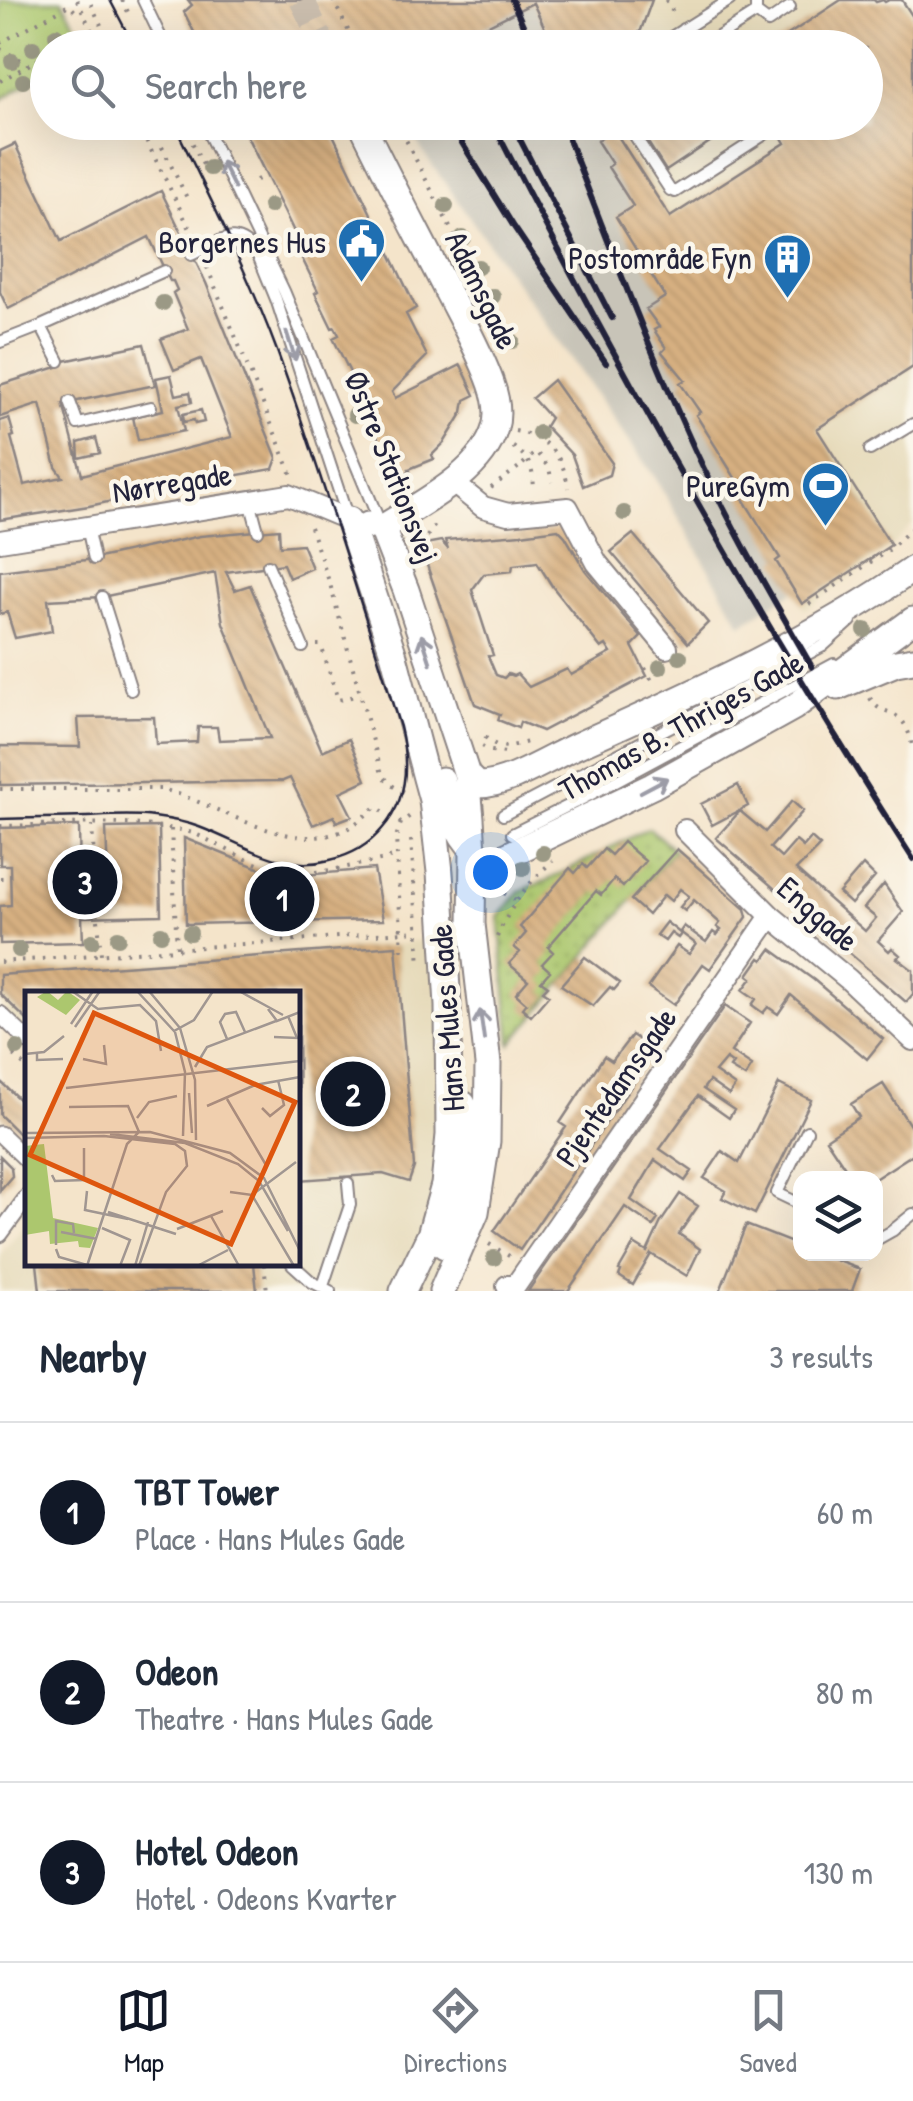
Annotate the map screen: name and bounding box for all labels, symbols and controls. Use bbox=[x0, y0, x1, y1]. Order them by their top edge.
search box bbox=[30, 30, 883, 140]
icon: search bbox=[65, 58, 120, 113]
text: Search here bbox=[145, 59, 307, 111]
one-way arrow bbox=[218, 161, 237, 191]
public building icon: Borgernes Hus bbox=[335, 216, 387, 284]
place label: Borgernes Hus bbox=[158, 220, 326, 263]
street label: Adamsgade bbox=[435, 223, 530, 356]
building icon: Postområde Fyn bbox=[761, 232, 813, 300]
place label: Postområde Fyn bbox=[568, 236, 752, 279]
one-way arrow bbox=[284, 330, 302, 362]
street label: Østre Stationsvej bbox=[334, 365, 450, 569]
street label: Nørregade bbox=[109, 452, 235, 513]
sports icon: PureGym bbox=[799, 460, 851, 528]
place label: PureGym bbox=[686, 464, 790, 507]
one-way arrow bbox=[415, 634, 433, 665]
street label: Thomas B. Thriges Gade bbox=[551, 640, 811, 811]
one-way arrow bbox=[638, 775, 668, 794]
pin: 3 bbox=[52, 844, 118, 920]
your location bbox=[465, 847, 516, 898]
pin: 1 bbox=[250, 862, 314, 936]
street label: Enggade bbox=[768, 866, 868, 961]
street label: Hans Mules Gade bbox=[418, 923, 474, 1113]
inset map bbox=[25, 991, 300, 1266]
street label: Pjentedamsgade bbox=[545, 998, 686, 1175]
one-way arrow bbox=[473, 1009, 491, 1041]
pin: 2 bbox=[320, 1056, 386, 1132]
map controls bbox=[793, 1171, 883, 1261]
button: layers bbox=[793, 1171, 883, 1261]
text: Nearby bbox=[40, 1328, 147, 1385]
text: 3 results bbox=[769, 1335, 873, 1378]
text: TBT Tower bbox=[135, 1465, 279, 1517]
text: 1 bbox=[67, 1491, 78, 1534]
text: 60 m bbox=[817, 1491, 873, 1534]
text: Place · Hans Mules Gade bbox=[135, 1517, 405, 1560]
text: Odeon bbox=[135, 1645, 219, 1697]
text: 2 bbox=[65, 1671, 80, 1714]
text: 80 m bbox=[816, 1671, 873, 1714]
text: Theatre · Hans Mules Gade bbox=[135, 1697, 433, 1740]
text: Hotel Odeon bbox=[135, 1825, 299, 1877]
text: 3 bbox=[65, 1851, 80, 1894]
text: 130 m bbox=[804, 1851, 873, 1894]
text: Hotel · Odeons Kvarter bbox=[135, 1877, 397, 1920]
tab: Map bbox=[116, 1983, 171, 2081]
tab: Directions bbox=[404, 1983, 507, 2081]
tab: Saved bbox=[740, 1983, 797, 2081]

